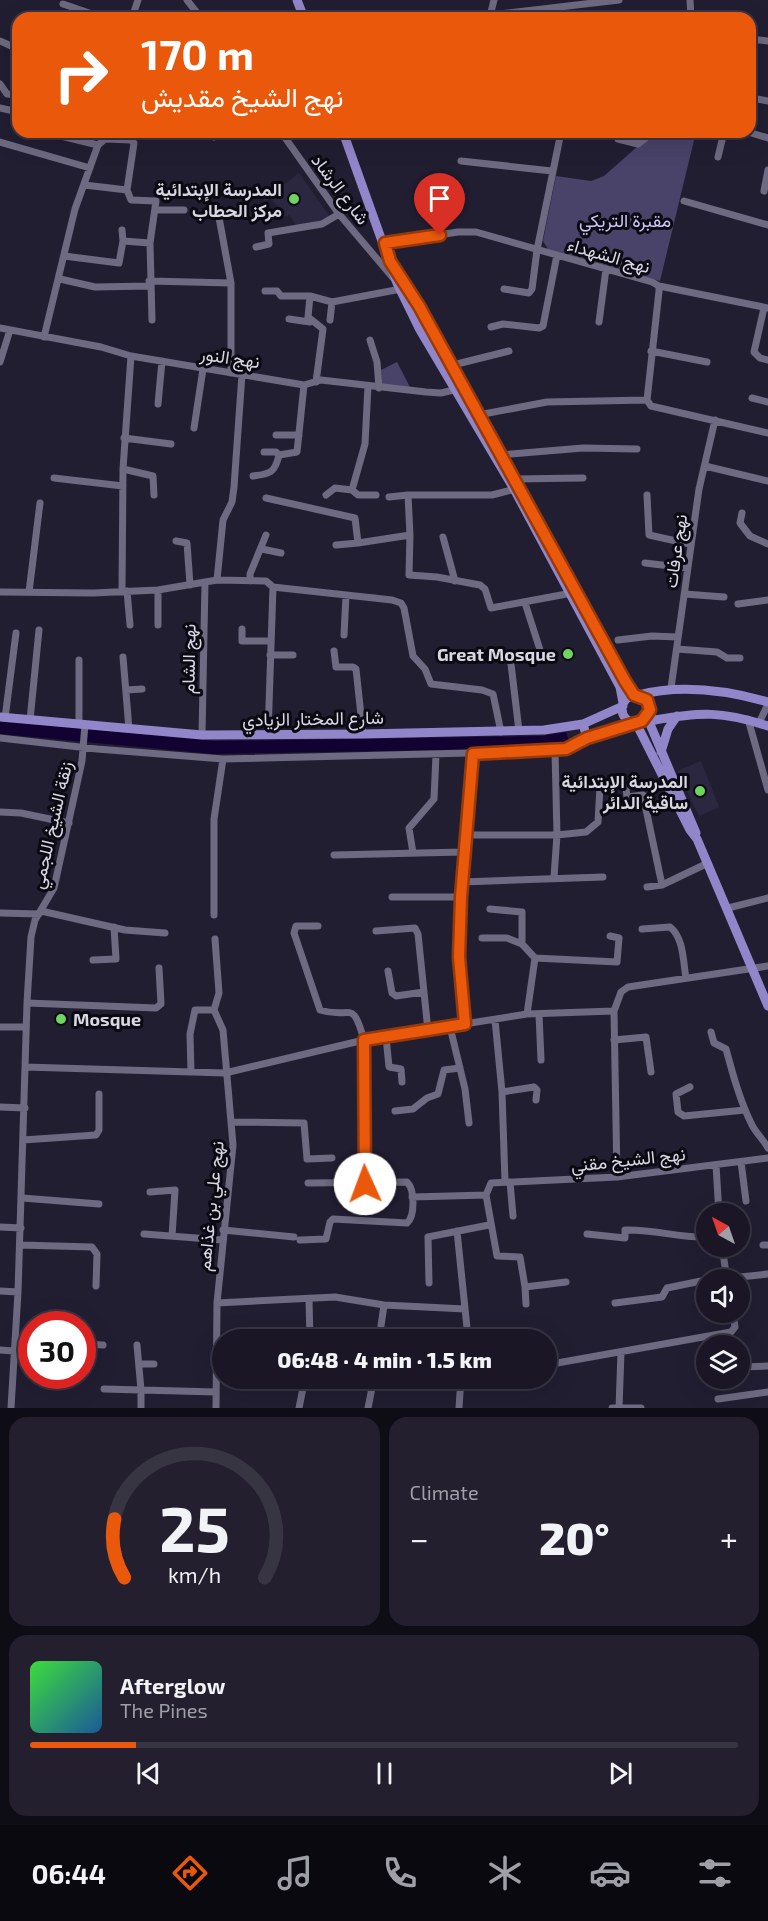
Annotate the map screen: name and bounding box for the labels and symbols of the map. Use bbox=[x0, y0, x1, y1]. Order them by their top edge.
street label: شارع الرشاد bbox=[306, 149, 375, 230]
pin bbox=[414, 173, 465, 235]
place label: المدرسة الإبتدائية مركز الحطاب bbox=[155, 178, 282, 222]
marker: المدرسة الإبتدائية مركز الحطاب bbox=[287, 192, 301, 206]
park label: مقبرة التريكي bbox=[579, 209, 671, 236]
street label: نهج الشهداء bbox=[565, 233, 653, 279]
street label: نهج النور bbox=[197, 342, 261, 374]
street label: نهج عرفات bbox=[659, 513, 693, 590]
street label: نهج الشام bbox=[176, 624, 202, 694]
place label: Great Mosque bbox=[437, 643, 556, 665]
marker: Great Mosque bbox=[561, 647, 575, 661]
street label: شارع المختار الزيادي bbox=[242, 706, 384, 735]
street label: زنقة الشيخ اللجمي bbox=[26, 759, 81, 892]
place label: المدرسة الإبتدائية ساقية الدائر bbox=[561, 770, 688, 814]
marker: المدرسة الإبتدائية ساقية الدائر bbox=[693, 784, 707, 798]
place label: Mosque bbox=[73, 1008, 141, 1030]
marker: Mosque bbox=[54, 1012, 68, 1026]
street label: نهج علي بن غذاهم bbox=[192, 1140, 233, 1273]
street label: نهج الشيخ مقني bbox=[570, 1142, 687, 1181]
position arrow bbox=[333, 1152, 397, 1216]
north arrow bbox=[696, 1203, 750, 1257]
speed limit sign: 30 bbox=[18, 1311, 96, 1389]

